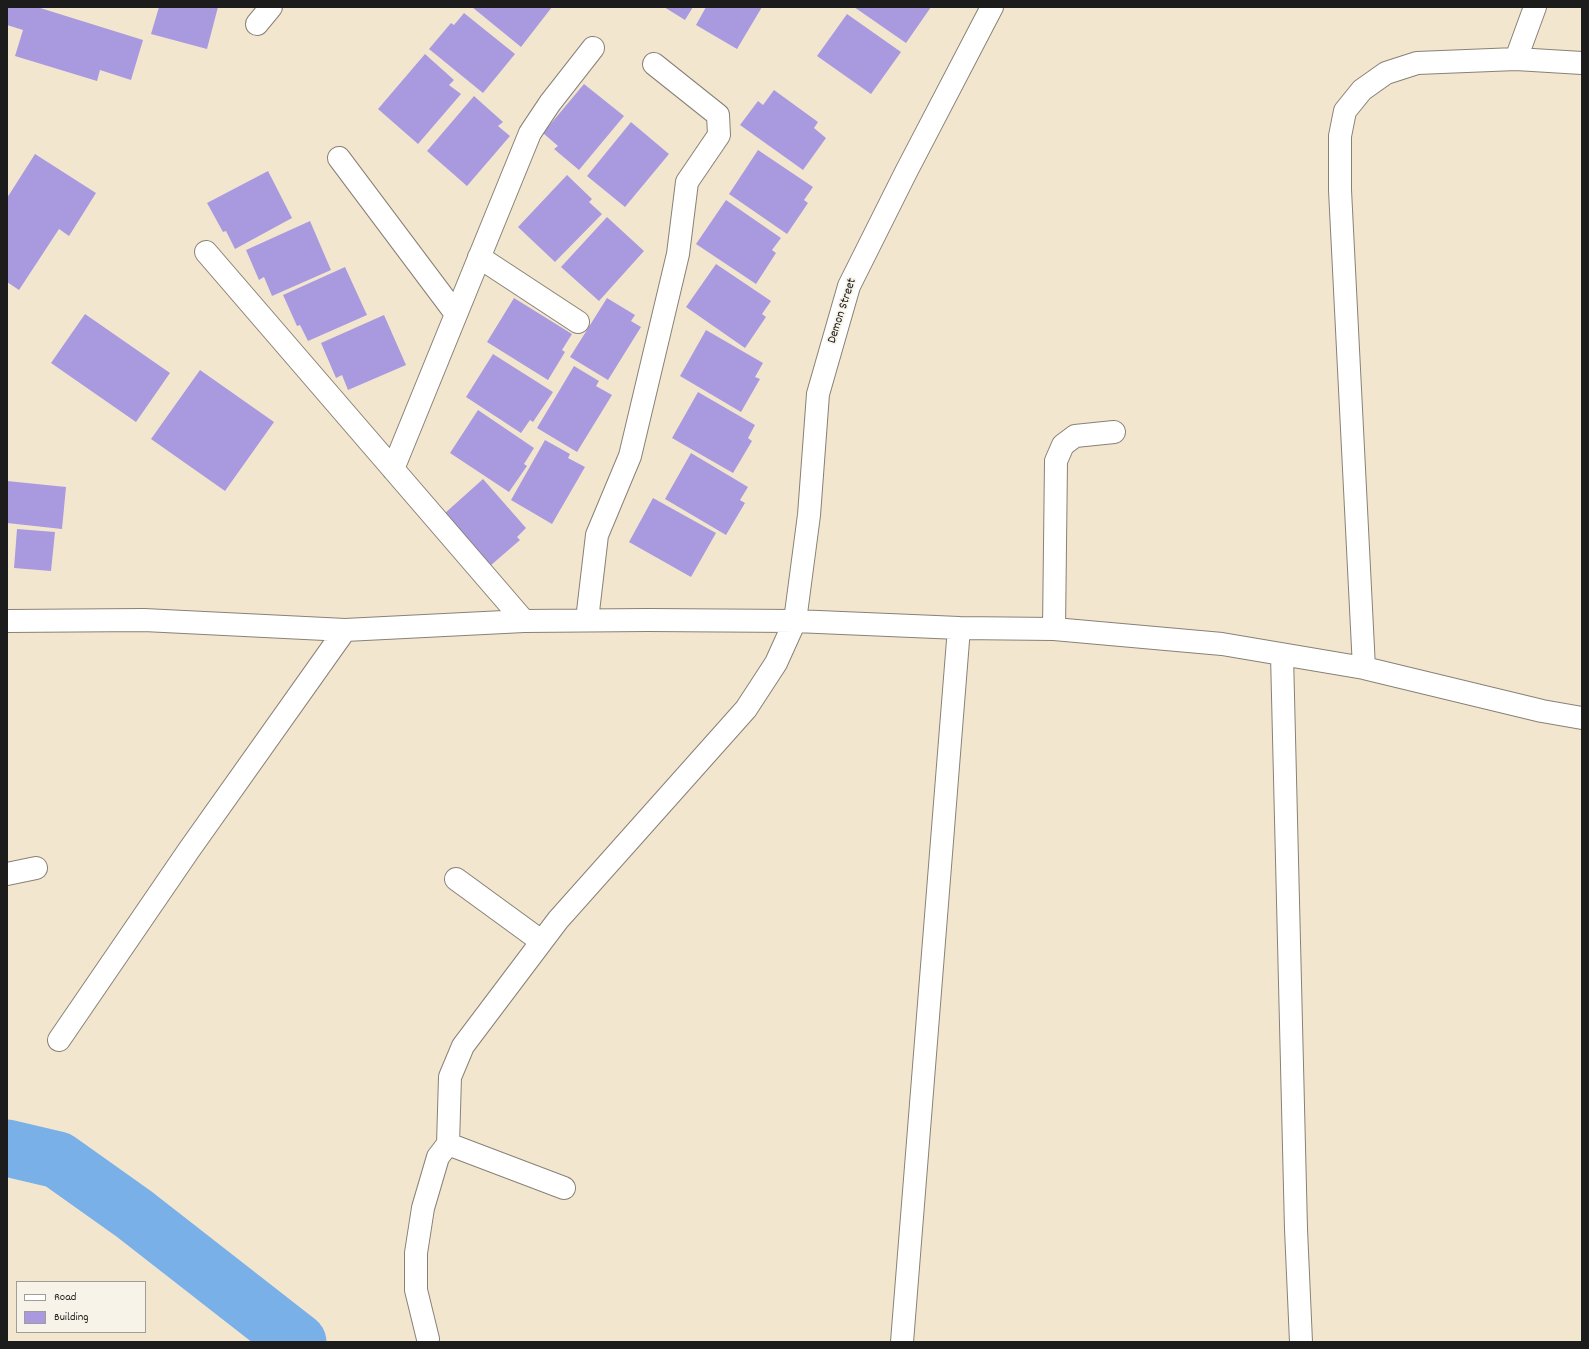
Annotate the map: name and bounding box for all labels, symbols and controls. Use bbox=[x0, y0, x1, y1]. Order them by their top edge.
street label: Demon Street bbox=[825, 276, 861, 346]
legend bbox=[16, 1281, 146, 1333]
text: Road bbox=[54, 1289, 76, 1306]
text: Building bbox=[54, 1309, 89, 1326]

